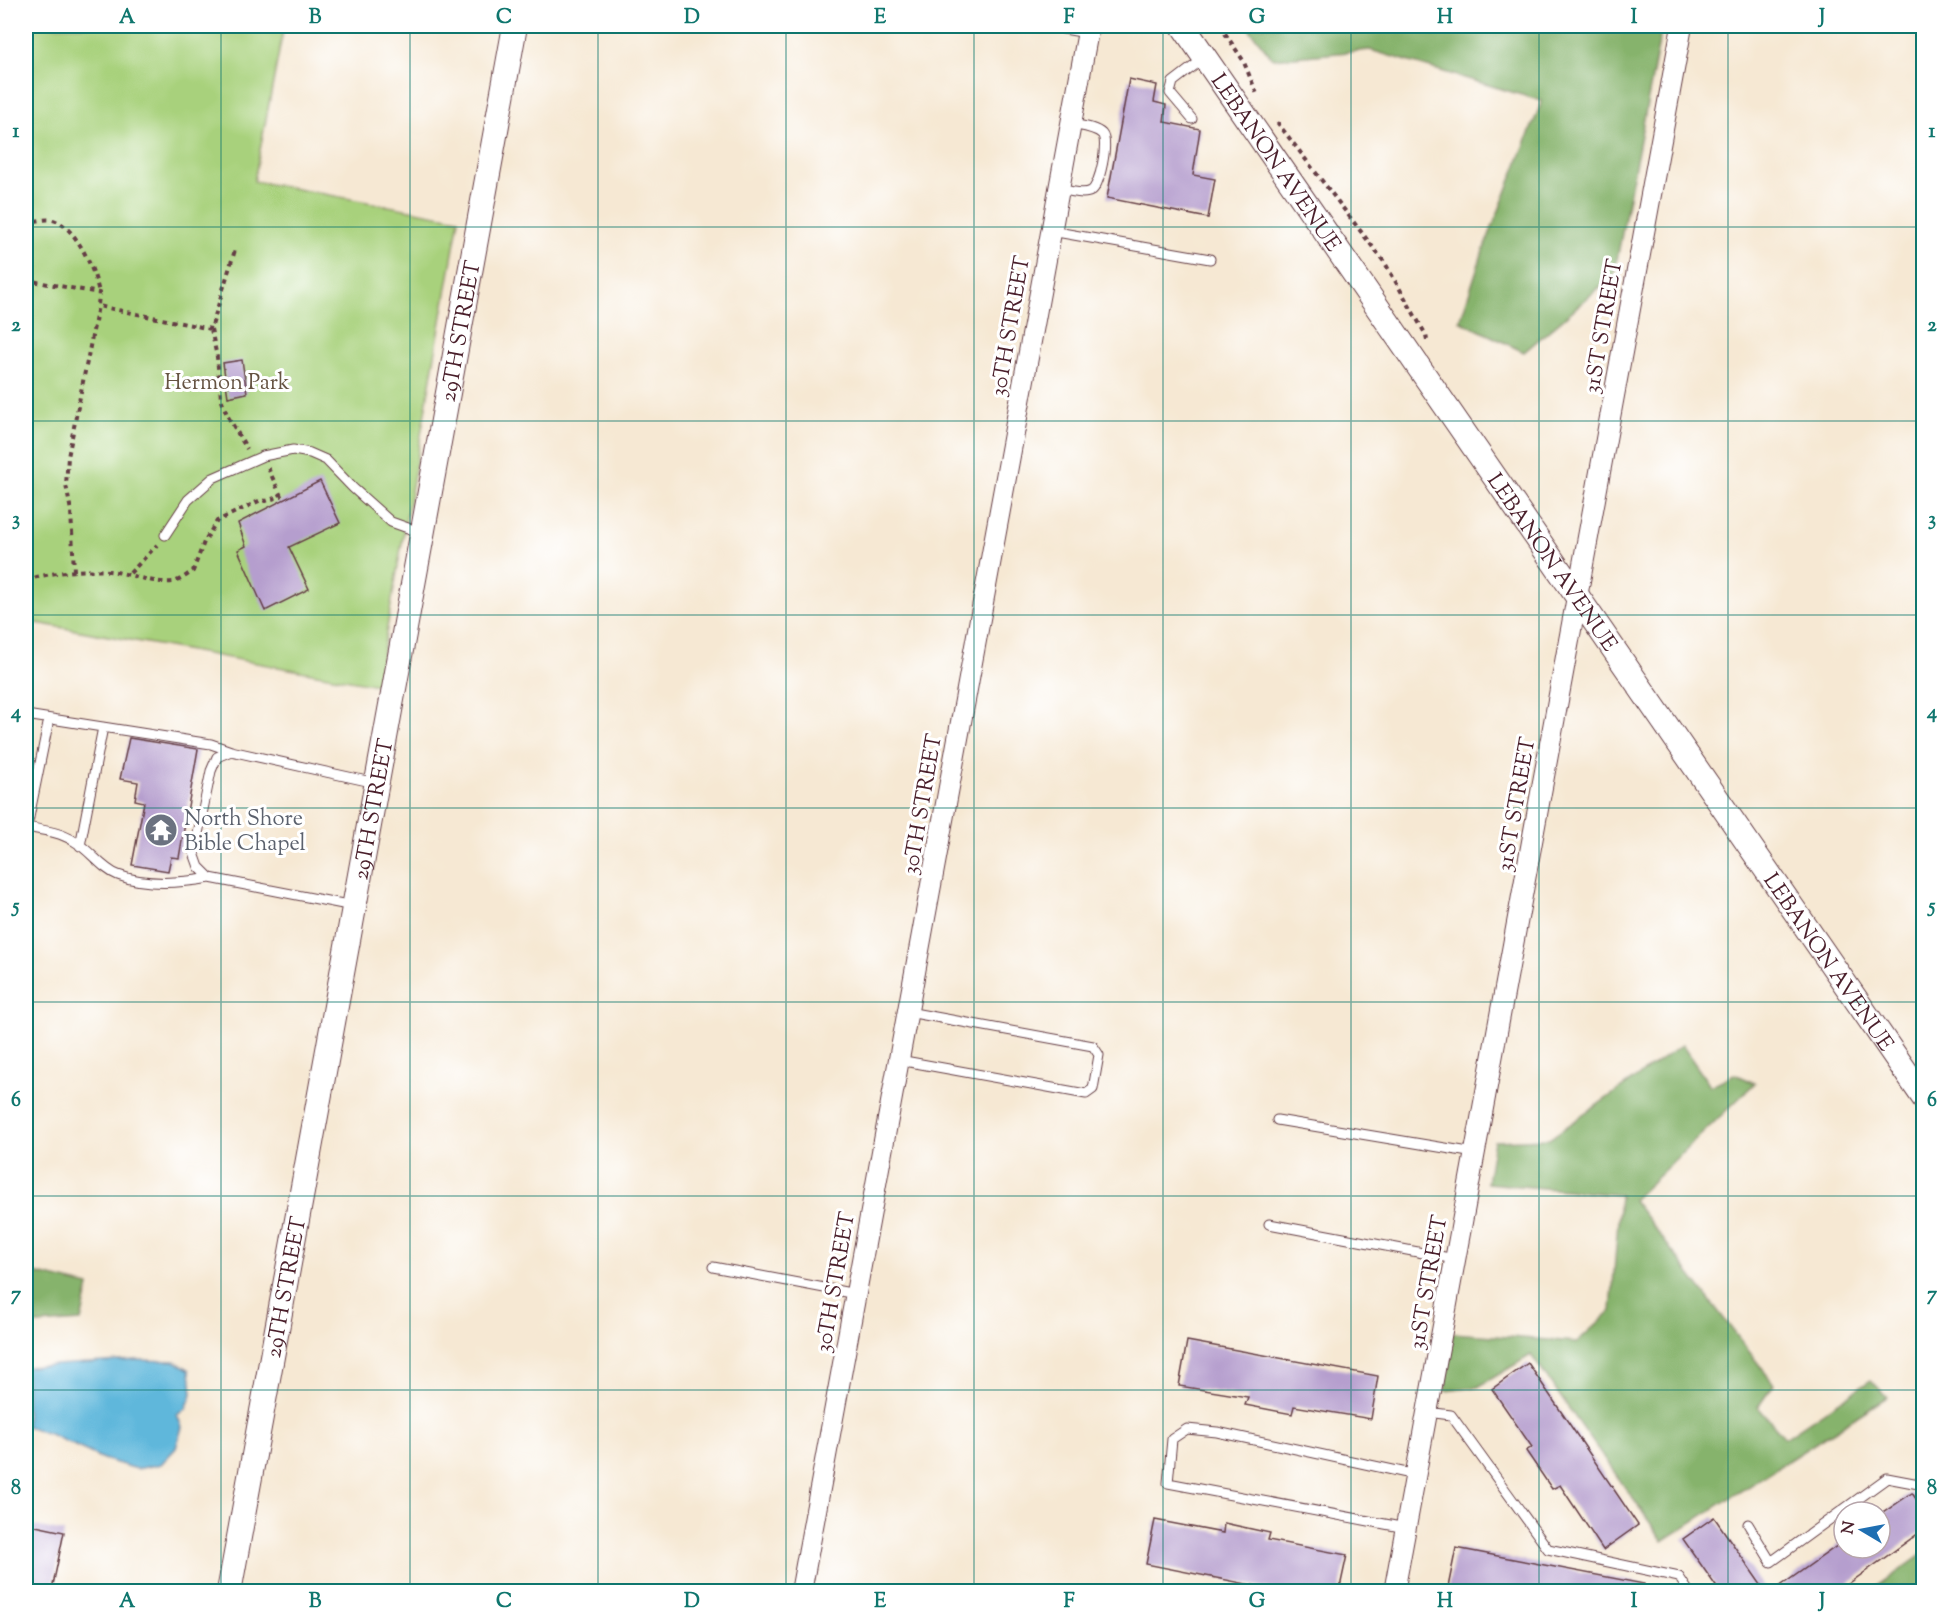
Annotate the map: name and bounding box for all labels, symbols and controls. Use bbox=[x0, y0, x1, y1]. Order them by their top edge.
text: A bbox=[119, 4, 136, 33]
text: B bbox=[309, 4, 322, 33]
text: C bbox=[496, 4, 512, 33]
text: D bbox=[684, 4, 700, 33]
text: E bbox=[874, 4, 887, 33]
text: F bbox=[1063, 4, 1075, 33]
text: G bbox=[1249, 4, 1266, 33]
text: H bbox=[1437, 4, 1453, 33]
text: I bbox=[1631, 4, 1638, 33]
text: J bbox=[1817, 4, 1825, 33]
street label: LEBANON AVENUE bbox=[1201, 68, 1347, 259]
text: 1 bbox=[13, 118, 20, 147]
text: 1 bbox=[1929, 118, 1936, 147]
street label: 30TH STREET bbox=[984, 253, 1040, 399]
street label: 31ST STREET bbox=[1577, 256, 1633, 396]
street label: 29TH STREET bbox=[434, 258, 491, 405]
text: 2 bbox=[11, 312, 21, 341]
text: 2 bbox=[1927, 312, 1937, 341]
park label: Hermon Park bbox=[164, 368, 290, 400]
street label: LEBANON AVENUE bbox=[1478, 468, 1624, 659]
text: 3 bbox=[12, 506, 20, 535]
text: 3 bbox=[1928, 506, 1936, 535]
text: 4 bbox=[10, 699, 21, 728]
text: 4 bbox=[1926, 699, 1937, 728]
street label: 30TH STREET bbox=[896, 731, 952, 877]
street label: 31ST STREET bbox=[1490, 734, 1546, 874]
street label: 29TH STREET bbox=[346, 736, 404, 883]
place label: North Shore Bible Chapel bbox=[184, 804, 306, 861]
temple icon: North Shore Bible Chapel bbox=[143, 812, 179, 848]
street label: LEBANON AVENUE bbox=[1754, 867, 1900, 1059]
text: 5 bbox=[11, 893, 20, 922]
text: 5 bbox=[1927, 893, 1936, 922]
text: 6 bbox=[11, 1087, 21, 1116]
text: 6 bbox=[1927, 1087, 1937, 1116]
street label: 30TH STREET bbox=[809, 1209, 865, 1355]
street label: 31ST STREET bbox=[1402, 1212, 1458, 1352]
street label: 29TH STREET bbox=[259, 1214, 316, 1361]
text: 7 bbox=[11, 1281, 22, 1310]
text: 7 bbox=[1927, 1281, 1938, 1310]
text: 8 bbox=[11, 1475, 21, 1504]
text: 8 bbox=[1927, 1475, 1937, 1504]
north arrow bbox=[1832, 1500, 1892, 1560]
text: N bbox=[1837, 1519, 1862, 1536]
text: A bbox=[119, 1588, 136, 1617]
text: B bbox=[309, 1588, 322, 1617]
text: C bbox=[496, 1588, 512, 1617]
text: D bbox=[684, 1588, 700, 1617]
text: E bbox=[874, 1588, 887, 1617]
text: F bbox=[1063, 1588, 1075, 1617]
text: G bbox=[1249, 1588, 1266, 1617]
text: H bbox=[1437, 1588, 1453, 1617]
text: I bbox=[1631, 1588, 1638, 1617]
text: J bbox=[1817, 1588, 1825, 1617]

